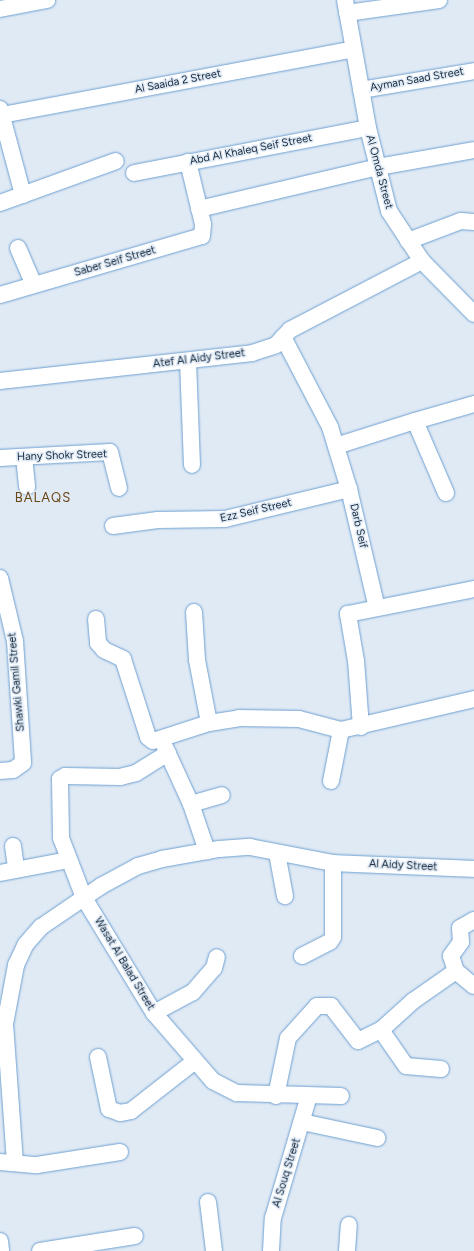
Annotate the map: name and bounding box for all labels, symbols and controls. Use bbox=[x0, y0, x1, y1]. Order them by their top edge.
street label: Ayman Saad Street bbox=[369, 65, 465, 95]
street label: Al Saaida 2 Street bbox=[134, 67, 222, 97]
street label: Abd Al Khaleq Seif Street bbox=[189, 132, 313, 168]
street label: Al Omda Street bbox=[363, 134, 395, 210]
street label: Saber Seif Street bbox=[73, 244, 157, 280]
street label: Atef Al Aidy Street bbox=[152, 347, 246, 371]
street label: Hany Shokr Street bbox=[17, 448, 107, 464]
district label: BALAQS bbox=[15, 490, 71, 506]
street label: Ezz Seif Street bbox=[219, 496, 293, 526]
street label: Darb Seif bbox=[346, 502, 370, 550]
street label: Shawki Gamil Street bbox=[6, 632, 28, 732]
street label: Al Aidy Street bbox=[369, 858, 437, 874]
street label: Wasat Al Balad Street bbox=[91, 915, 157, 1013]
street label: Al Souq Street bbox=[270, 1137, 304, 1209]

